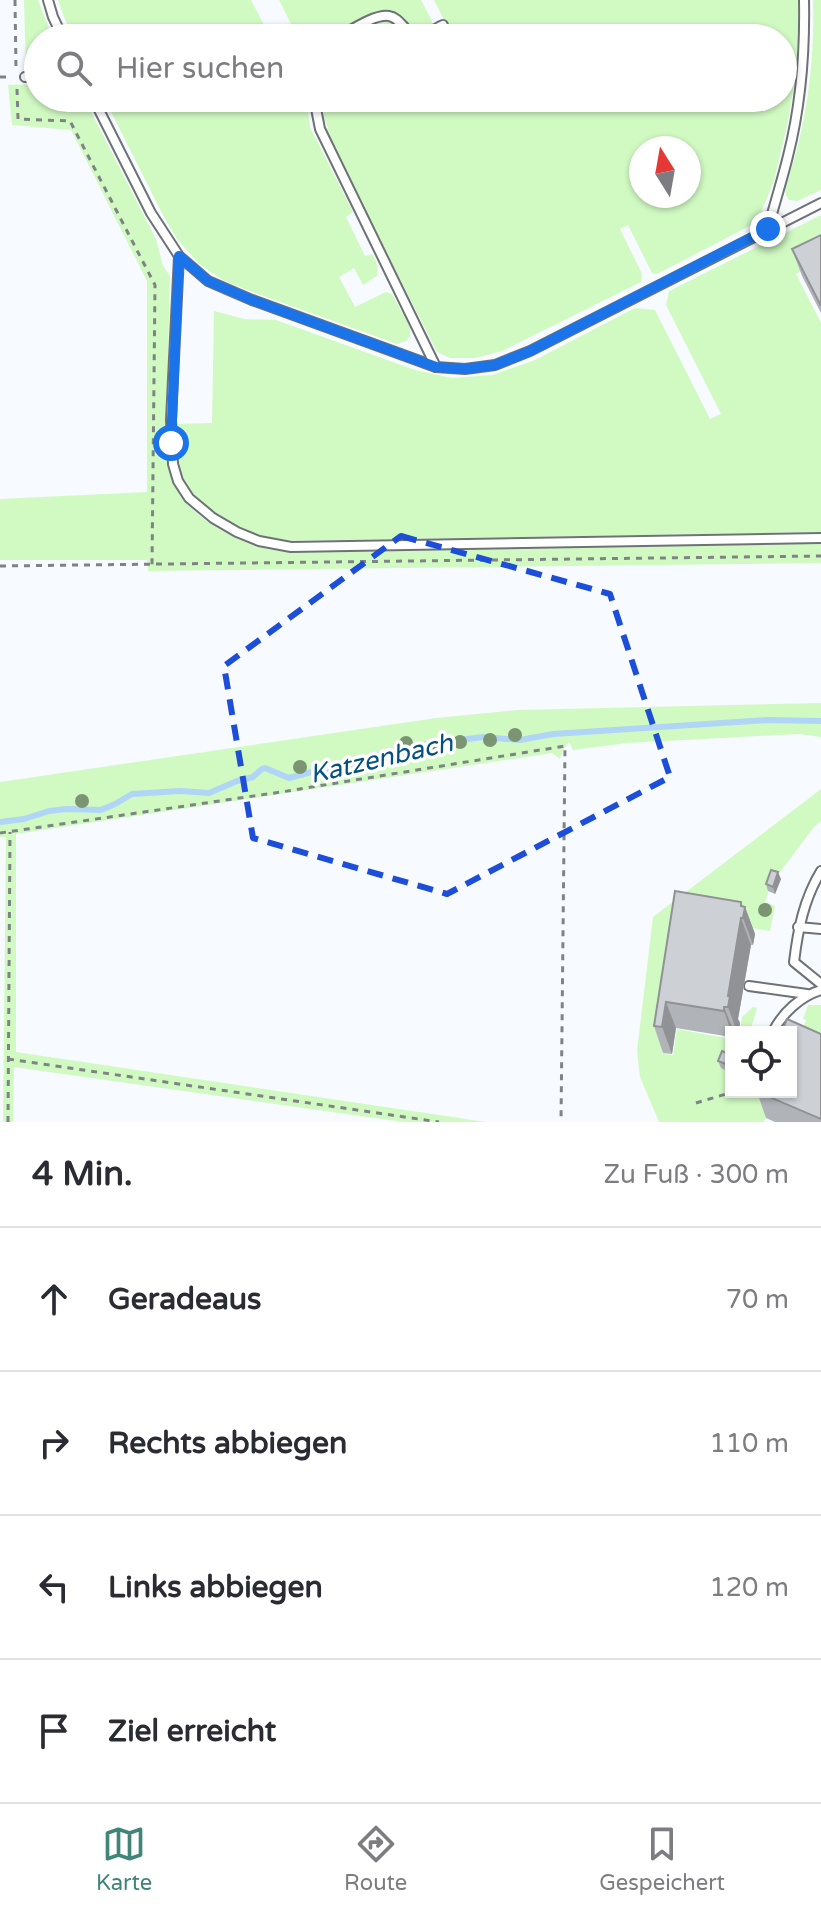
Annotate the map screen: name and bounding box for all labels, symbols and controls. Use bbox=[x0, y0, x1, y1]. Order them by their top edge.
search box bbox=[24, 24, 797, 112]
icon: search bbox=[52, 46, 96, 90]
text: Hier suchen bbox=[116, 50, 284, 87]
north arrow bbox=[629, 136, 701, 208]
route end bbox=[750, 211, 786, 247]
route start bbox=[153, 425, 189, 461]
water label: Katzenbach bbox=[307, 727, 457, 790]
map controls bbox=[725, 1026, 797, 1098]
button: locate bbox=[725, 1026, 797, 1098]
text: 4 Min. bbox=[32, 1154, 133, 1195]
text: Zu Fuß · 300 m bbox=[603, 1159, 789, 1190]
icon: ahead bbox=[32, 1277, 76, 1321]
text: Geradeaus bbox=[108, 1281, 261, 1318]
text: 70 m bbox=[726, 1284, 789, 1315]
icon: right bbox=[32, 1421, 76, 1465]
text: Rechts abbiegen bbox=[108, 1425, 347, 1462]
text: 110 m bbox=[709, 1428, 789, 1459]
icon: left bbox=[32, 1565, 76, 1609]
text: Links abbiegen bbox=[108, 1569, 323, 1606]
text: 120 m bbox=[709, 1572, 789, 1603]
icon: arrive bbox=[32, 1709, 76, 1753]
text: Ziel erreicht bbox=[108, 1713, 276, 1750]
tab: Karte bbox=[96, 1822, 152, 1896]
tab: Route bbox=[344, 1822, 407, 1896]
tab: Gespeichert bbox=[599, 1822, 725, 1896]

